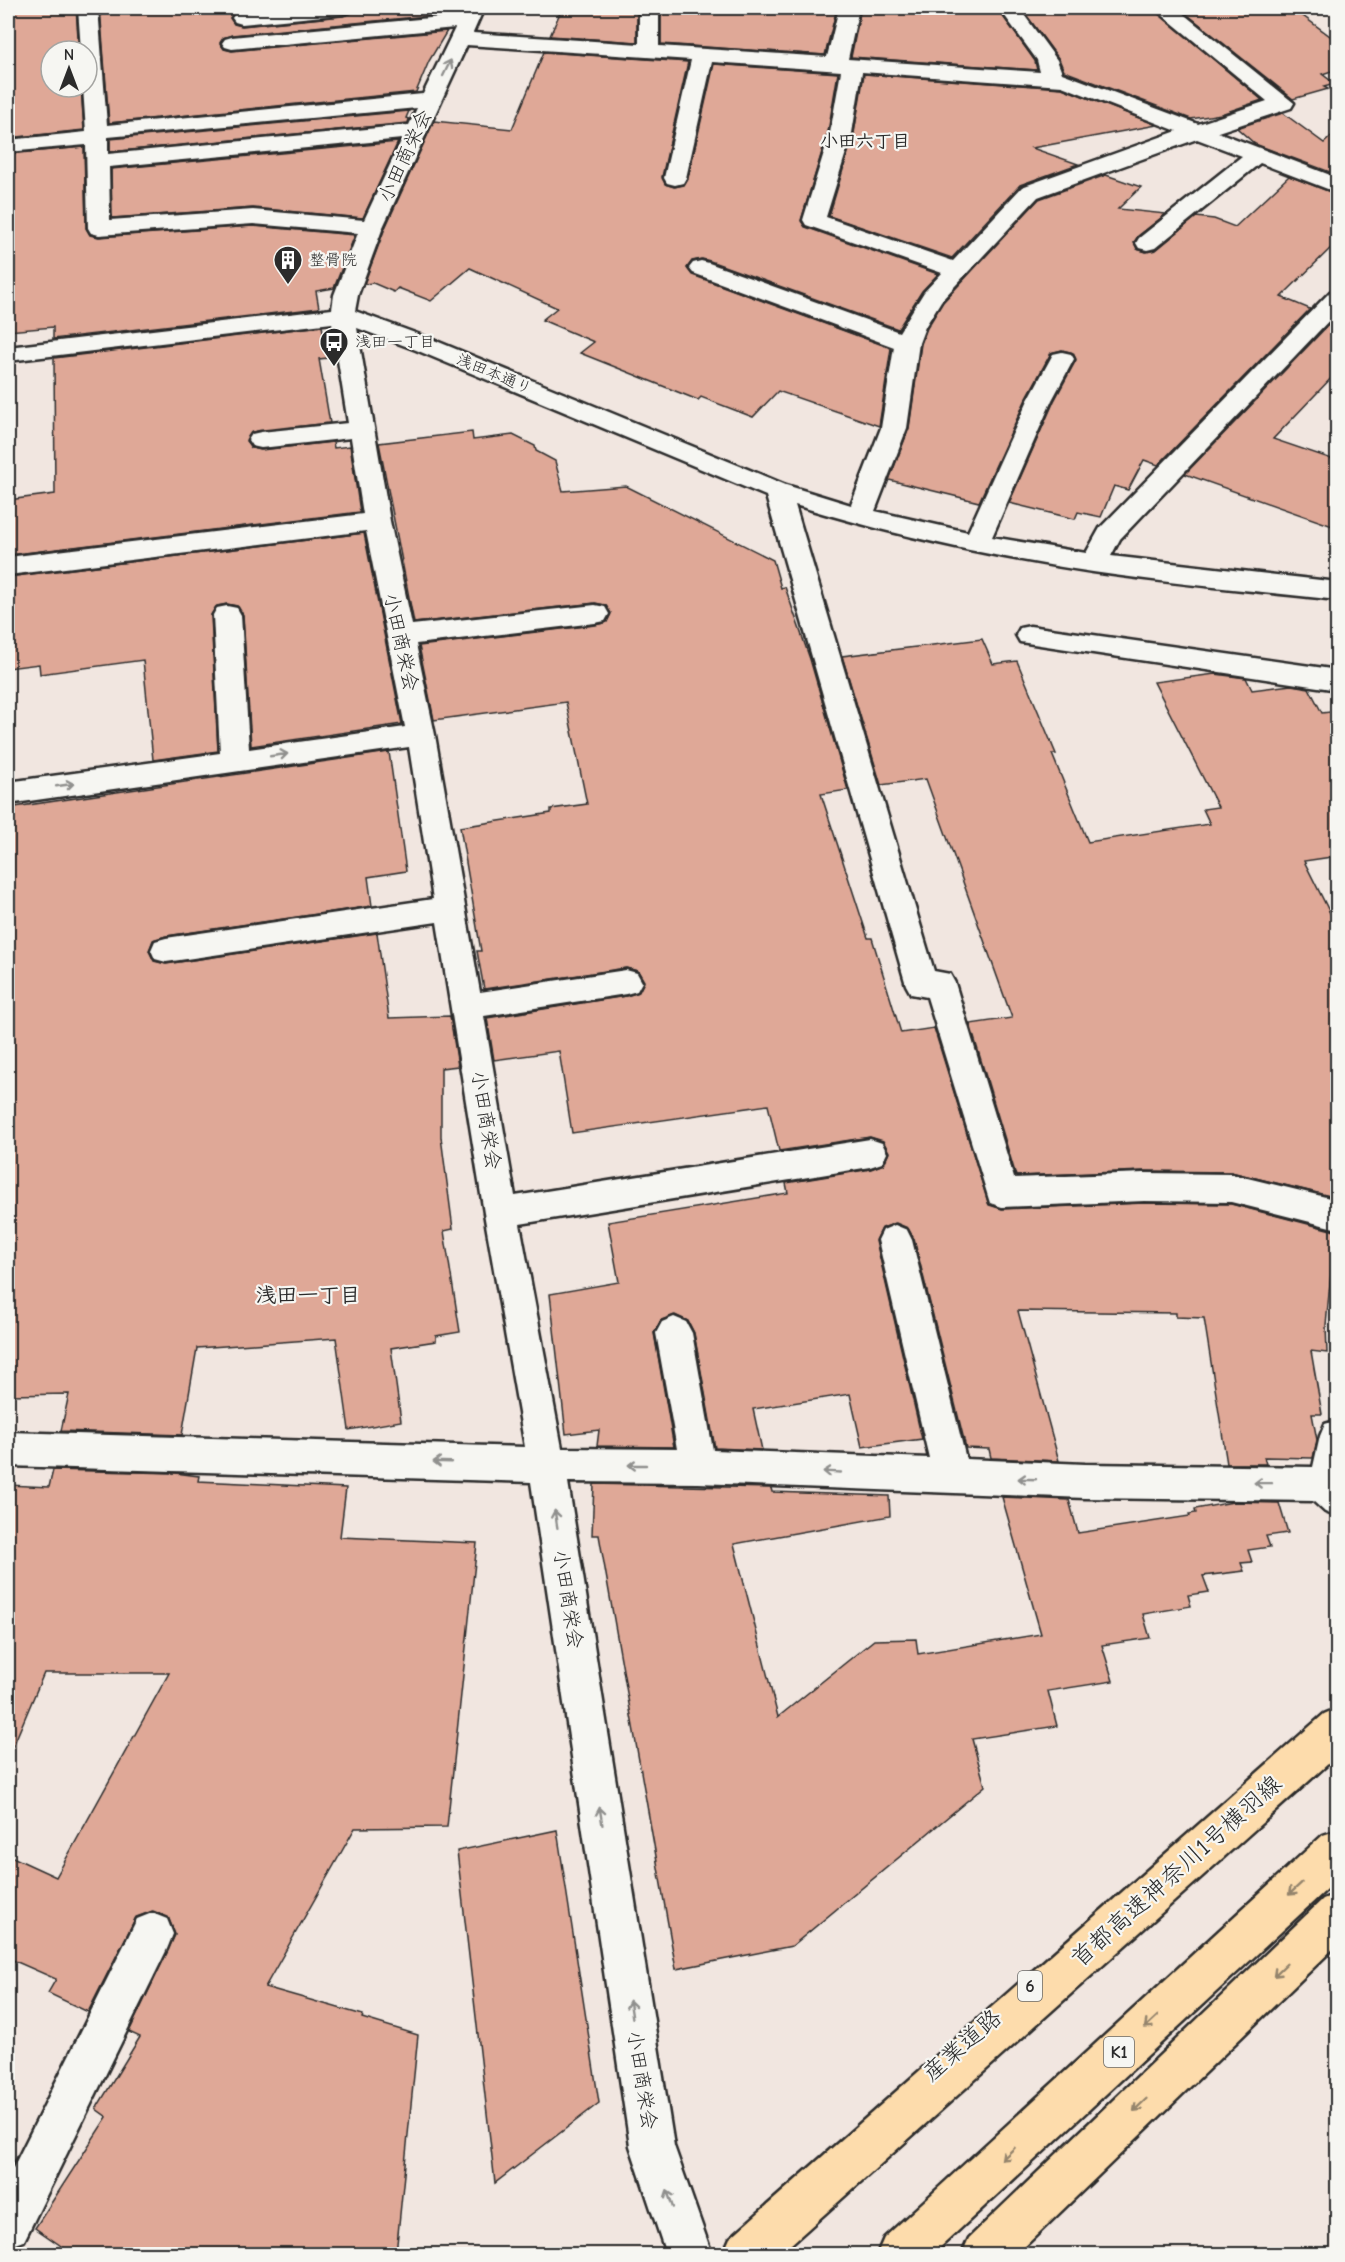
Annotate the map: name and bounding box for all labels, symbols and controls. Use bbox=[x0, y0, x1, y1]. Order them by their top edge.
north arrow bbox=[39, 39, 99, 99]
text: N bbox=[64, 46, 74, 64]
one-way arrow bbox=[441, 60, 453, 78]
street label: 小田商栄会 bbox=[373, 106, 437, 206]
district label: 小田六丁目 bbox=[820, 131, 910, 152]
building icon: 整骨院 bbox=[272, 244, 304, 286]
place label: 整骨院 bbox=[309, 251, 357, 269]
bus stop icon: 浅田一丁目 bbox=[318, 326, 350, 368]
place label: 浅田一丁目 bbox=[355, 333, 435, 351]
street label: 浅田本通り bbox=[454, 350, 534, 398]
street label: 小田商栄会 bbox=[379, 591, 423, 693]
one-way arrow bbox=[269, 750, 289, 761]
one-way arrow bbox=[55, 780, 75, 791]
street label: 小田商栄会 bbox=[467, 1069, 505, 1171]
district label: 浅田一丁目 bbox=[256, 1283, 361, 1307]
one-way arrow bbox=[433, 1456, 453, 1467]
one-way arrow bbox=[628, 1459, 648, 1471]
one-way arrow bbox=[823, 1466, 843, 1477]
one-way arrow bbox=[1017, 1474, 1037, 1485]
one-way arrow bbox=[1254, 1477, 1274, 1489]
one-way arrow bbox=[550, 1510, 561, 1530]
street label: 小田商栄会 bbox=[549, 1548, 587, 1650]
street label: 首都高速神奈川1号横羽線 bbox=[1065, 1769, 1287, 1973]
one-way arrow bbox=[596, 1806, 607, 1826]
one-way arrow bbox=[1287, 1882, 1302, 1897]
one-way arrow bbox=[1273, 1962, 1288, 1977]
road number: 6 bbox=[1018, 1971, 1042, 2001]
one-way arrow bbox=[625, 1999, 636, 2019]
street label: 産業道路 bbox=[917, 2003, 1007, 2087]
one-way arrow bbox=[1144, 2015, 1159, 2029]
street label: 小田商栄会 bbox=[623, 2029, 661, 2131]
road number: K1 bbox=[1104, 2037, 1134, 2067]
one-way arrow bbox=[1132, 2098, 1147, 2112]
one-way arrow bbox=[1001, 2147, 1016, 2161]
one-way arrow bbox=[664, 2190, 675, 2209]

